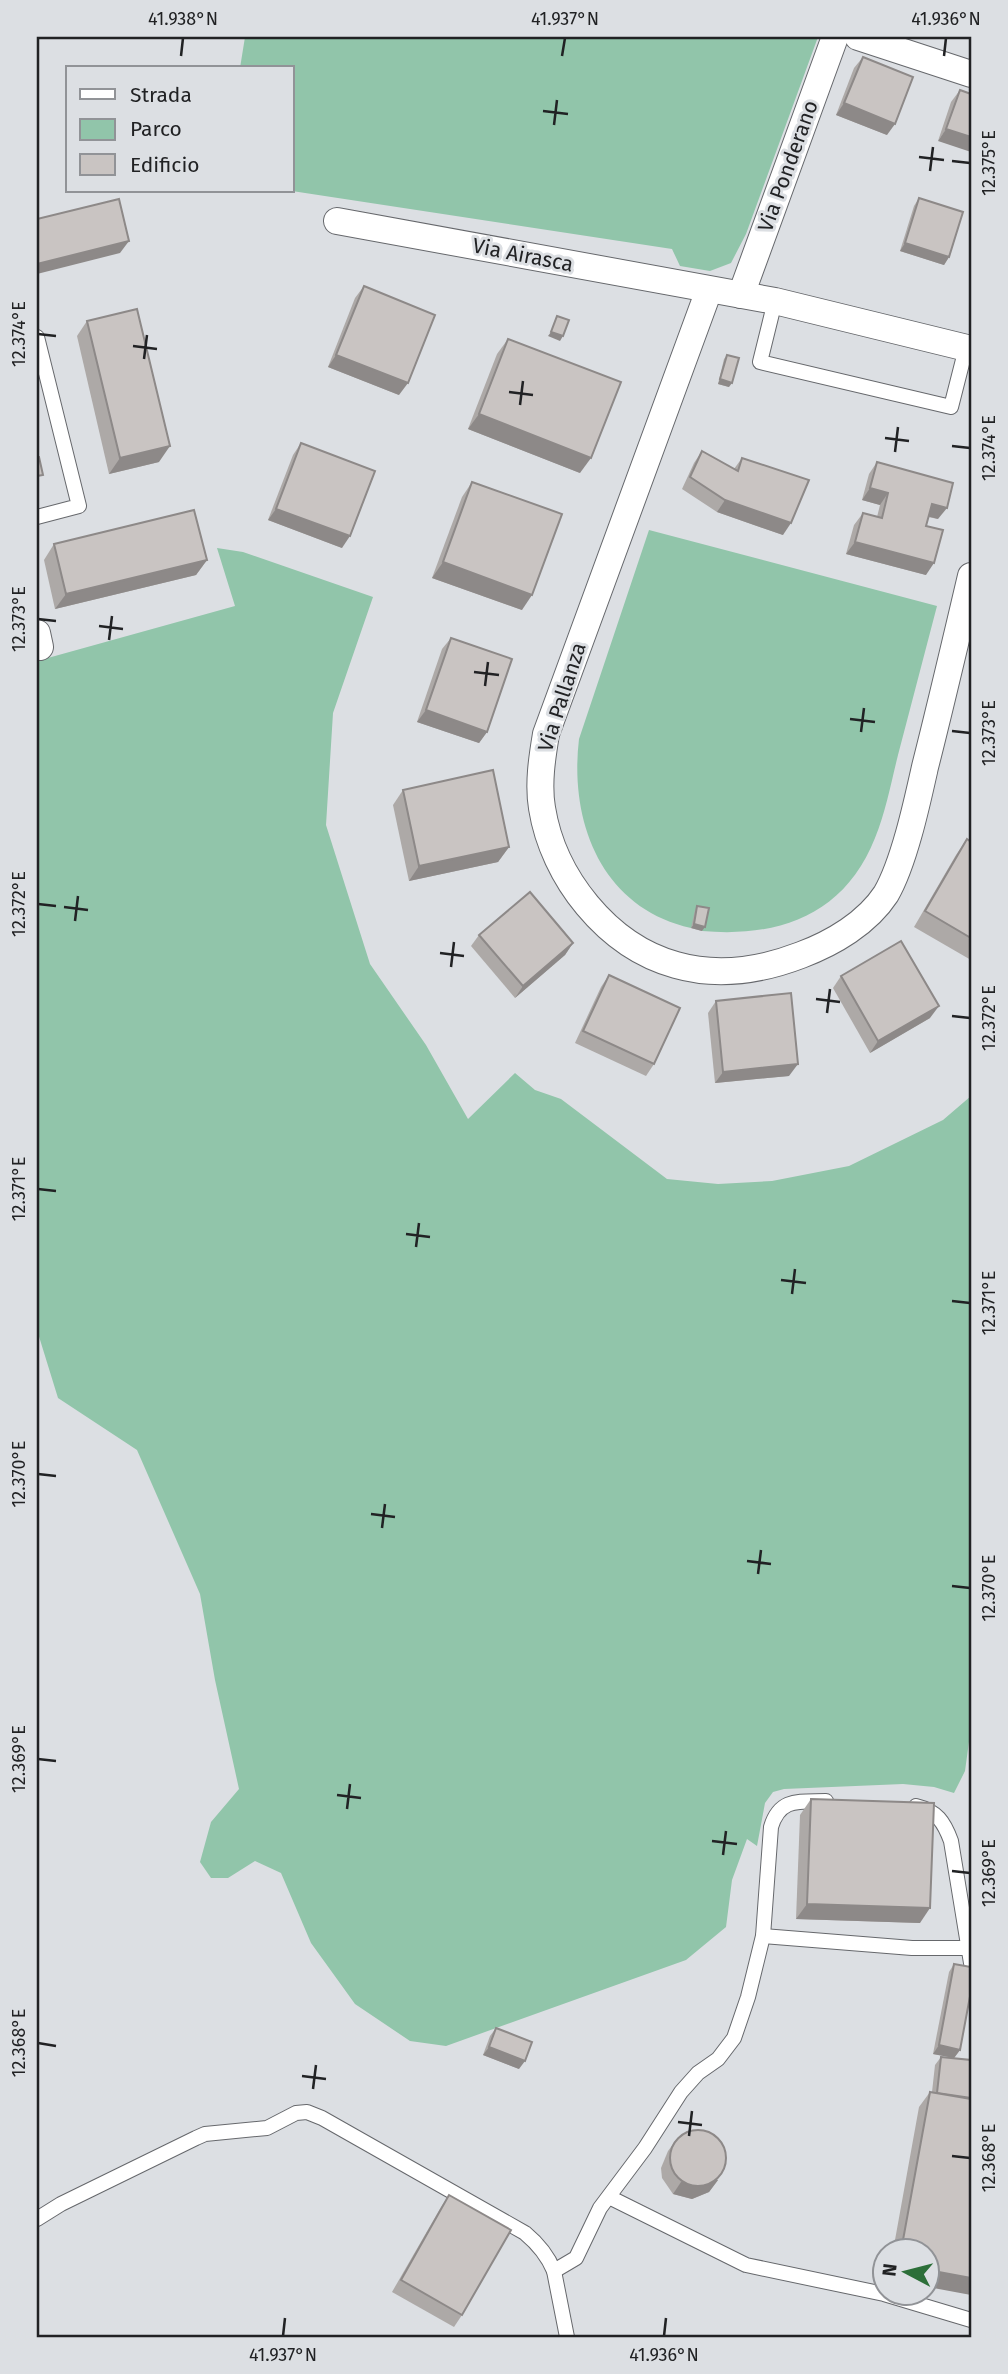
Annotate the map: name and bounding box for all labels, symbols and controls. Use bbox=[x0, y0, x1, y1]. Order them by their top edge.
text: 41.938°N bbox=[148, 8, 218, 30]
text: 41.937°N bbox=[531, 8, 599, 30]
text: 41.936°N bbox=[911, 8, 981, 30]
legend bbox=[66, 66, 294, 192]
text: Strada bbox=[130, 82, 192, 108]
street label: Via Ponderano bbox=[752, 97, 824, 235]
text: Parco bbox=[130, 116, 182, 142]
text: 12.375°E bbox=[978, 130, 1000, 196]
text: Edificio bbox=[130, 152, 200, 178]
street label: Via Airasca bbox=[470, 232, 576, 278]
text: 12.374°E bbox=[8, 301, 30, 367]
text: 12.374°E bbox=[978, 415, 1000, 481]
text: 12.373°E bbox=[8, 586, 30, 652]
street label: Via Pallanza bbox=[532, 639, 592, 755]
text: 12.373°E bbox=[978, 700, 1000, 766]
text: 12.372°E bbox=[8, 871, 30, 937]
text: 12.372°E bbox=[978, 985, 1000, 1051]
text: 12.371°E bbox=[8, 1157, 30, 1221]
text: 12.371°E bbox=[978, 1271, 1000, 1335]
text: 12.370°E bbox=[8, 1441, 30, 1507]
text: 12.370°E bbox=[978, 1555, 1000, 1621]
text: 12.369°E bbox=[8, 1725, 30, 1793]
text: 12.369°E bbox=[978, 1839, 1000, 1907]
text: 12.368°E bbox=[8, 2009, 30, 2077]
text: 12.368°E bbox=[978, 2124, 1000, 2192]
north arrow bbox=[872, 2238, 942, 2308]
text: N bbox=[877, 2262, 902, 2278]
text: 41.937°N bbox=[249, 2344, 317, 2366]
text: 41.936°N bbox=[629, 2344, 699, 2366]

